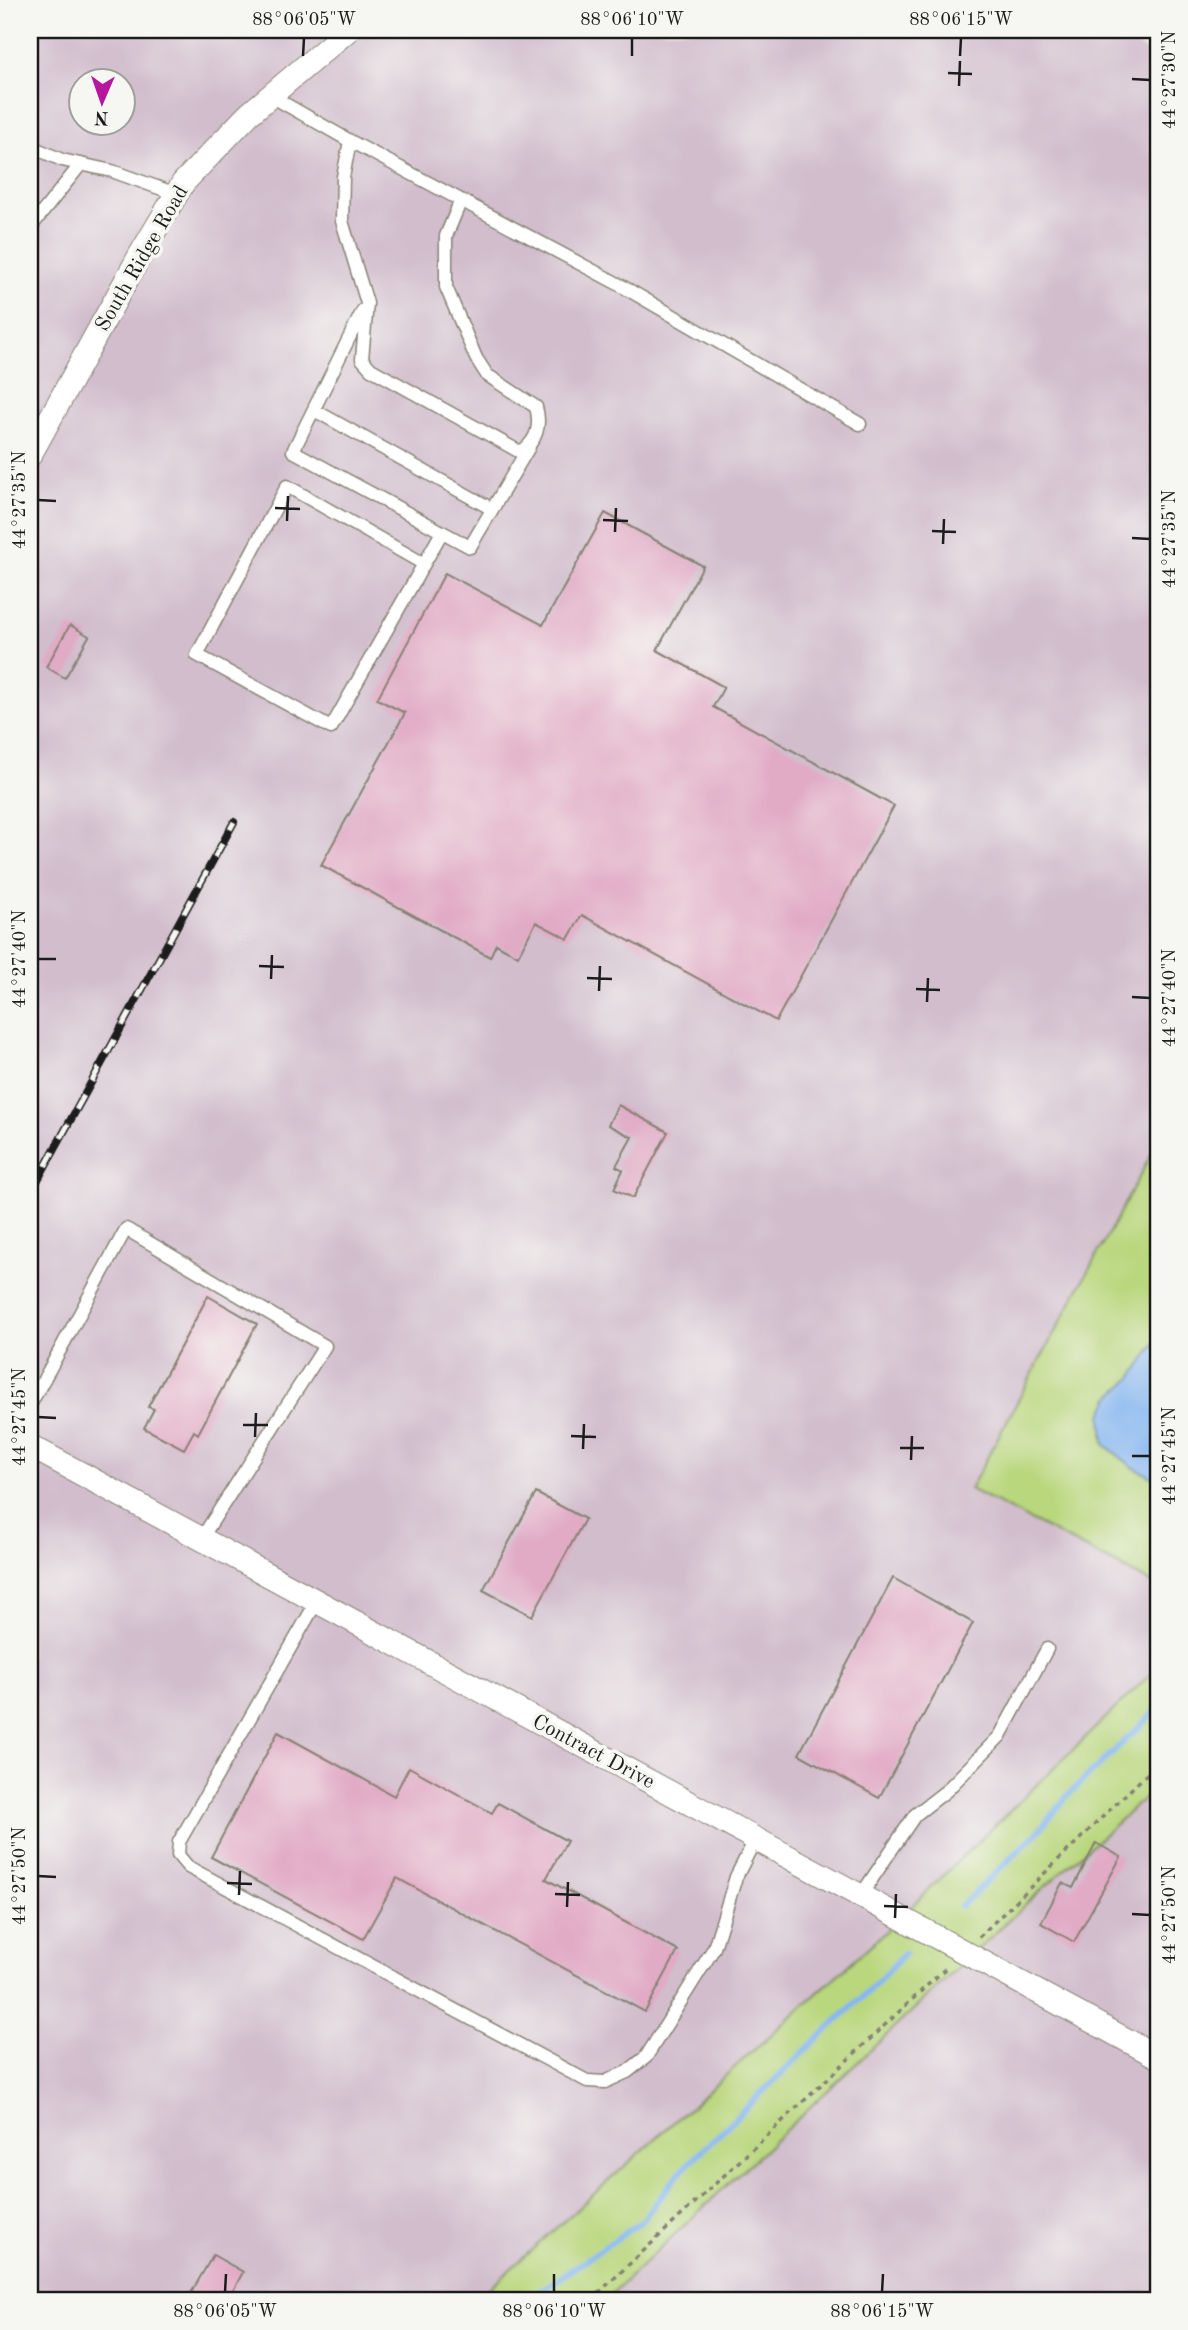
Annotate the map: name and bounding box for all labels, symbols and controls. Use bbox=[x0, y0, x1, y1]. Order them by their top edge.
text: 88°06'05"W bbox=[252, 11, 356, 29]
text: 88°06'10"W bbox=[580, 11, 684, 29]
text: 88°06'15"W bbox=[909, 11, 1013, 29]
text: 44°27'30"N bbox=[1161, 31, 1179, 129]
north arrow bbox=[66, 66, 136, 136]
text: N bbox=[93, 107, 109, 126]
street label: South Ridge Road bbox=[92, 182, 193, 335]
text: 44°27'35"N bbox=[11, 451, 29, 549]
text: 44°27'35"N bbox=[1161, 490, 1179, 588]
text: 44°27'40"N bbox=[11, 910, 29, 1008]
text: 44°27'40"N bbox=[1161, 949, 1179, 1047]
text: 44°27'45"N bbox=[11, 1368, 29, 1466]
text: 44°27'45"N bbox=[1161, 1407, 1179, 1505]
street label: Contract Drive bbox=[529, 1711, 658, 1793]
text: 44°27'50"N bbox=[11, 1827, 29, 1925]
text: 44°27'50"N bbox=[1161, 1866, 1179, 1964]
text: 88°06'05"W bbox=[173, 2303, 277, 2321]
text: 88°06'10"W bbox=[502, 2303, 606, 2321]
text: 88°06'15"W bbox=[830, 2303, 934, 2321]

